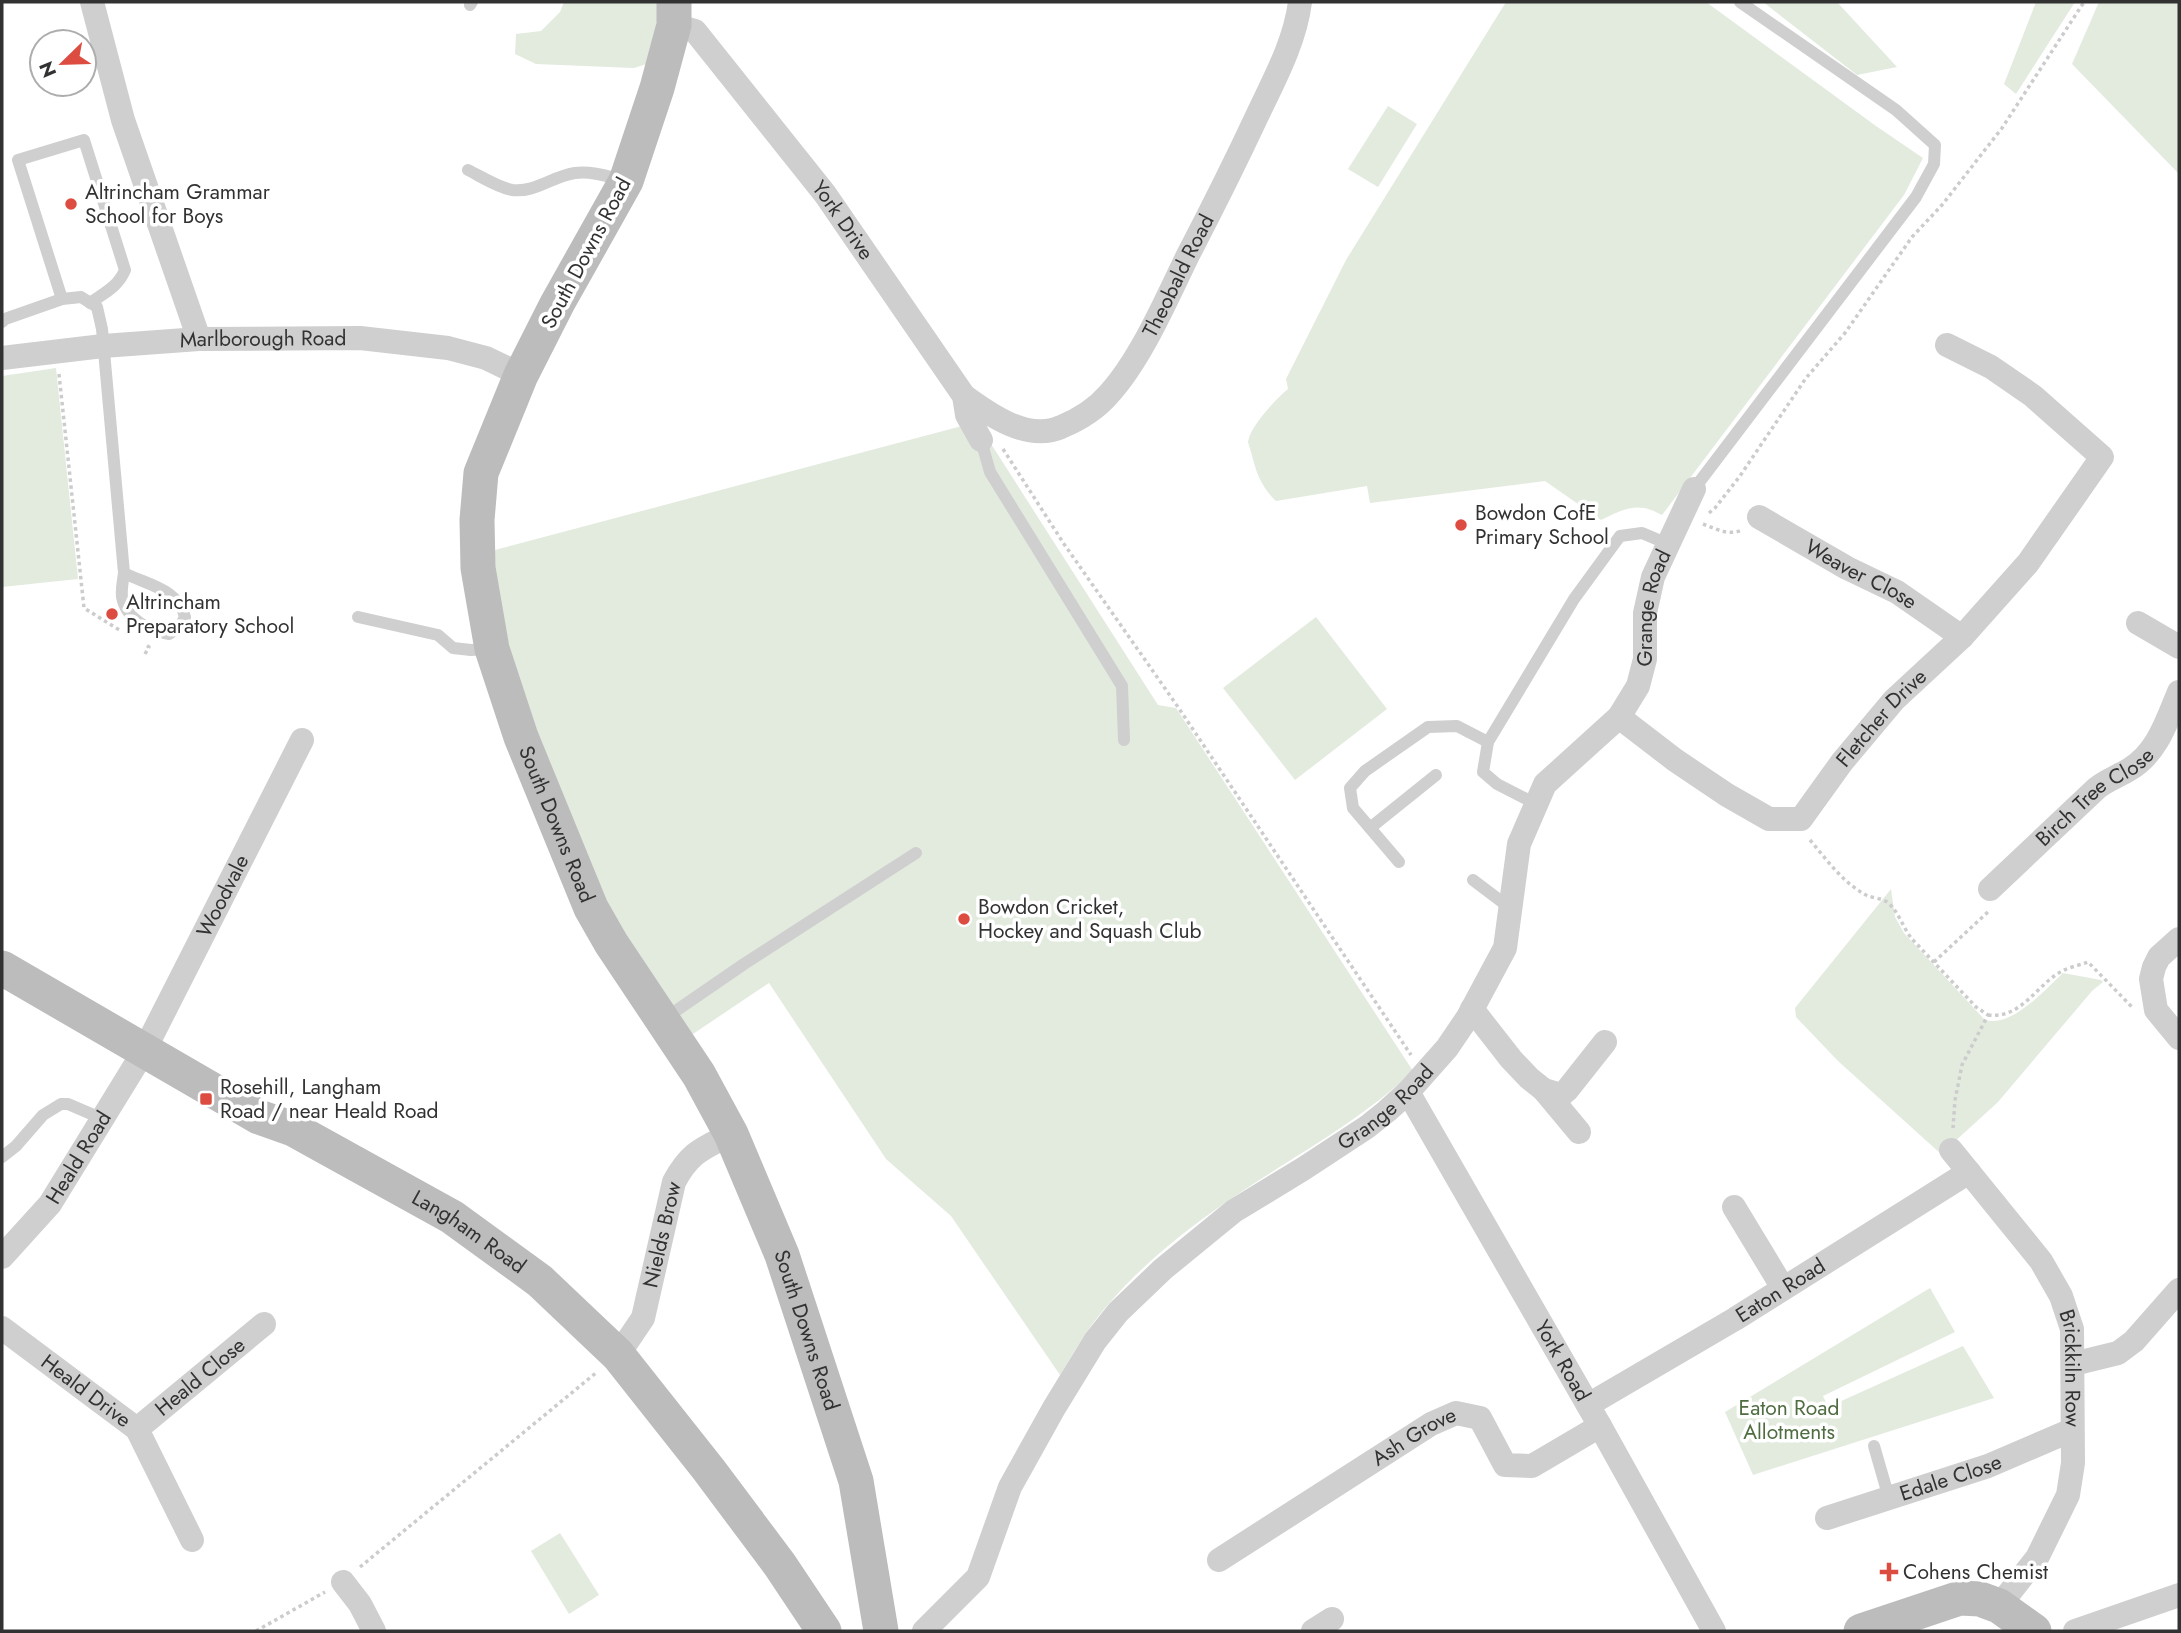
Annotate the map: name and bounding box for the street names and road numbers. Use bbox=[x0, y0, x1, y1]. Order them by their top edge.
street label: South Downs Road bbox=[534, 172, 638, 334]
street label: York Drive bbox=[805, 174, 881, 266]
street label: Theobald Road bbox=[1135, 209, 1222, 342]
street label: Marlborough Road bbox=[179, 323, 346, 355]
street label: Weaver Close bbox=[1799, 532, 1923, 617]
street label: Grange Road bbox=[1630, 545, 1679, 667]
street label: Fletcher Drive bbox=[1829, 662, 1934, 774]
street label: South Downs Road bbox=[511, 741, 602, 907]
street label: Birch Tree Close bbox=[2029, 741, 2161, 853]
street label: Woodvale bbox=[189, 849, 256, 942]
street label: Grange Road bbox=[1331, 1058, 1441, 1157]
street label: Heald Road bbox=[38, 1105, 119, 1210]
street label: Nields Brow bbox=[635, 1178, 689, 1291]
street label: Langham Road bbox=[406, 1183, 532, 1281]
street label: South Downs Road bbox=[766, 1246, 847, 1414]
street label: Eaton Road bbox=[1730, 1251, 1831, 1330]
street label: Brickkiln Row bbox=[2051, 1305, 2088, 1428]
street label: York Road bbox=[1527, 1315, 1598, 1407]
street label: Heald Close bbox=[149, 1330, 252, 1423]
street label: Heald Drive bbox=[35, 1347, 138, 1435]
street label: Ash Grove bbox=[1366, 1400, 1461, 1473]
street label: Edale Close bbox=[1896, 1447, 2007, 1509]

